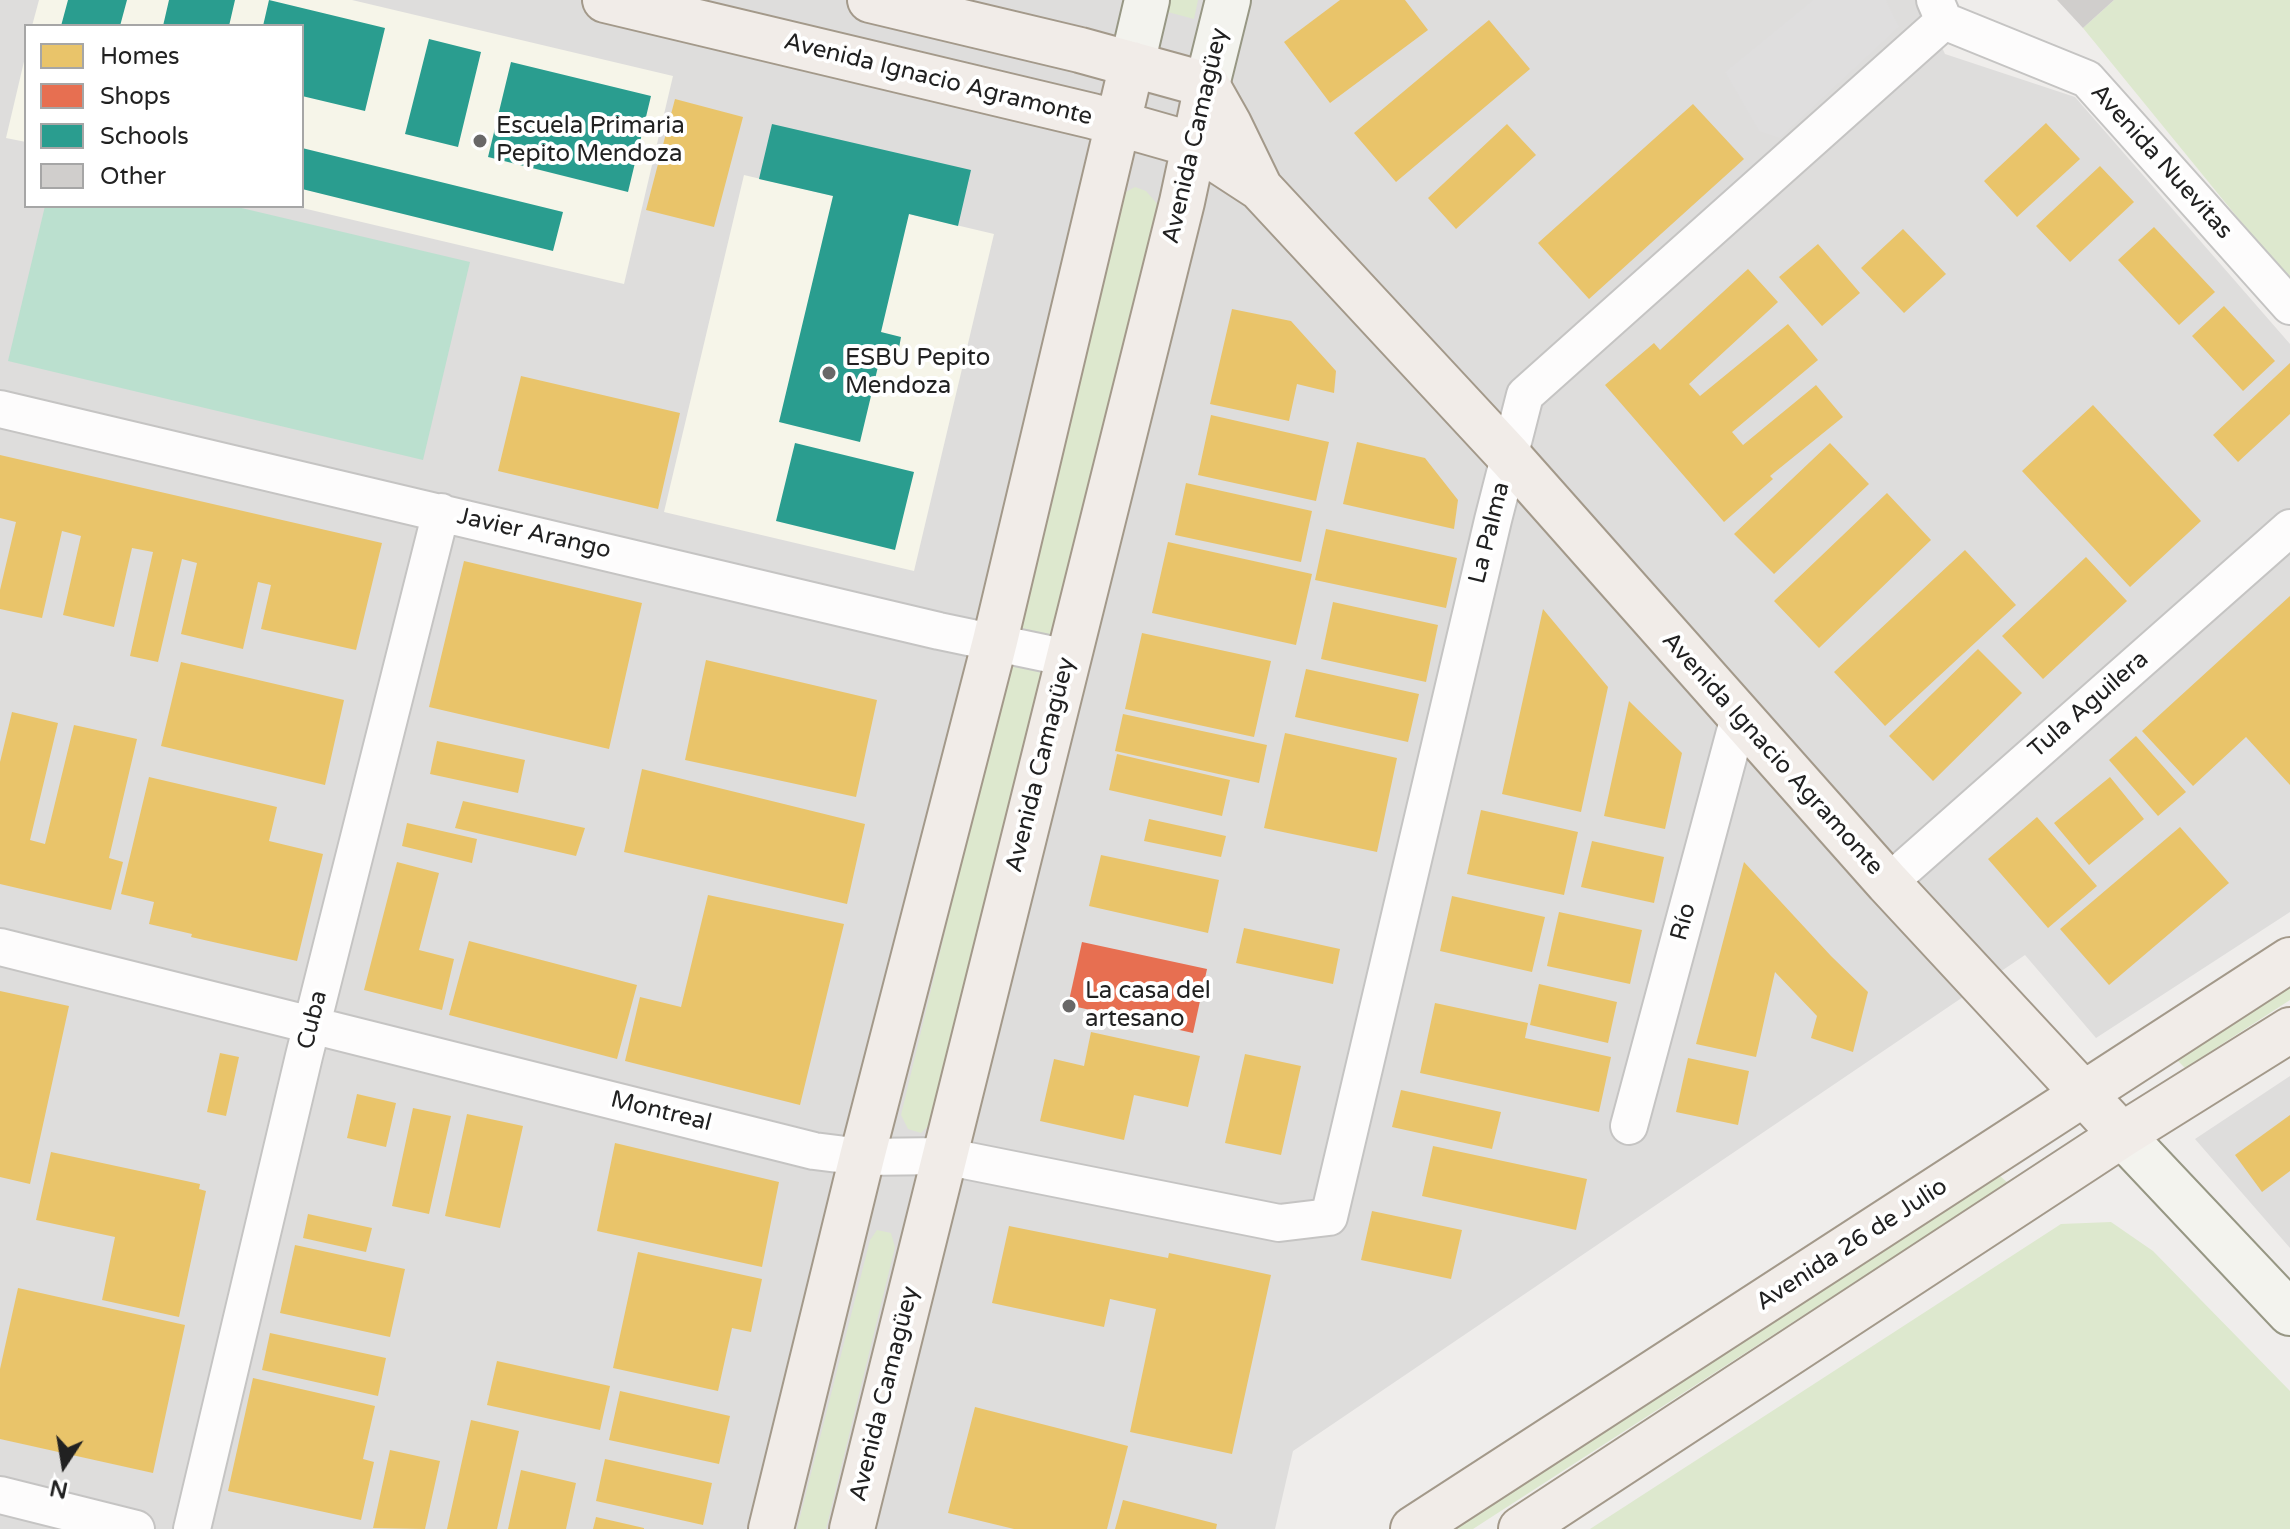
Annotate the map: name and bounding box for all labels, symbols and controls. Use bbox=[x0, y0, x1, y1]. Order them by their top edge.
legend bbox=[24, 24, 304, 208]
street label: Avenida Camagüey bbox=[1157, 25, 1235, 247]
street label: Avenida Ignacio Agramonte bbox=[781, 28, 1095, 132]
text: Homes bbox=[100, 42, 180, 71]
street label: Avenida Nuevitas bbox=[2084, 79, 2238, 245]
text: Shops bbox=[100, 82, 170, 111]
place label: Escuela Primaria Pepito Mendoza bbox=[496, 113, 685, 169]
text: Schools bbox=[100, 122, 189, 151]
marker: Escuela Primaria Pepito Mendoza bbox=[471, 132, 489, 150]
text: Other bbox=[100, 162, 166, 191]
place label: ESBU Pepito Mendoza bbox=[845, 345, 990, 401]
marker: ESBU Pepito Mendoza bbox=[820, 364, 838, 382]
street label: La Palma bbox=[1463, 479, 1517, 587]
street label: Javier Arango bbox=[454, 502, 614, 566]
street label: Avenida Ignacio Agramonte bbox=[1655, 627, 1889, 881]
street label: Tula Aguilera bbox=[2023, 645, 2155, 765]
street label: Avenida Camagüey bbox=[1000, 655, 1082, 875]
street label: Río bbox=[1665, 900, 1703, 944]
place label: La casa del artesano bbox=[1085, 978, 1211, 1034]
street label: Cuba bbox=[292, 988, 334, 1052]
marker: La casa del artesano bbox=[1060, 997, 1078, 1015]
street label: Montreal bbox=[608, 1086, 714, 1138]
street label: Avenida 26 de Julio bbox=[1751, 1172, 1953, 1318]
street label: Avenida Camagüey bbox=[844, 1284, 926, 1504]
north arrow bbox=[24, 1425, 104, 1505]
text: N bbox=[48, 1474, 70, 1503]

